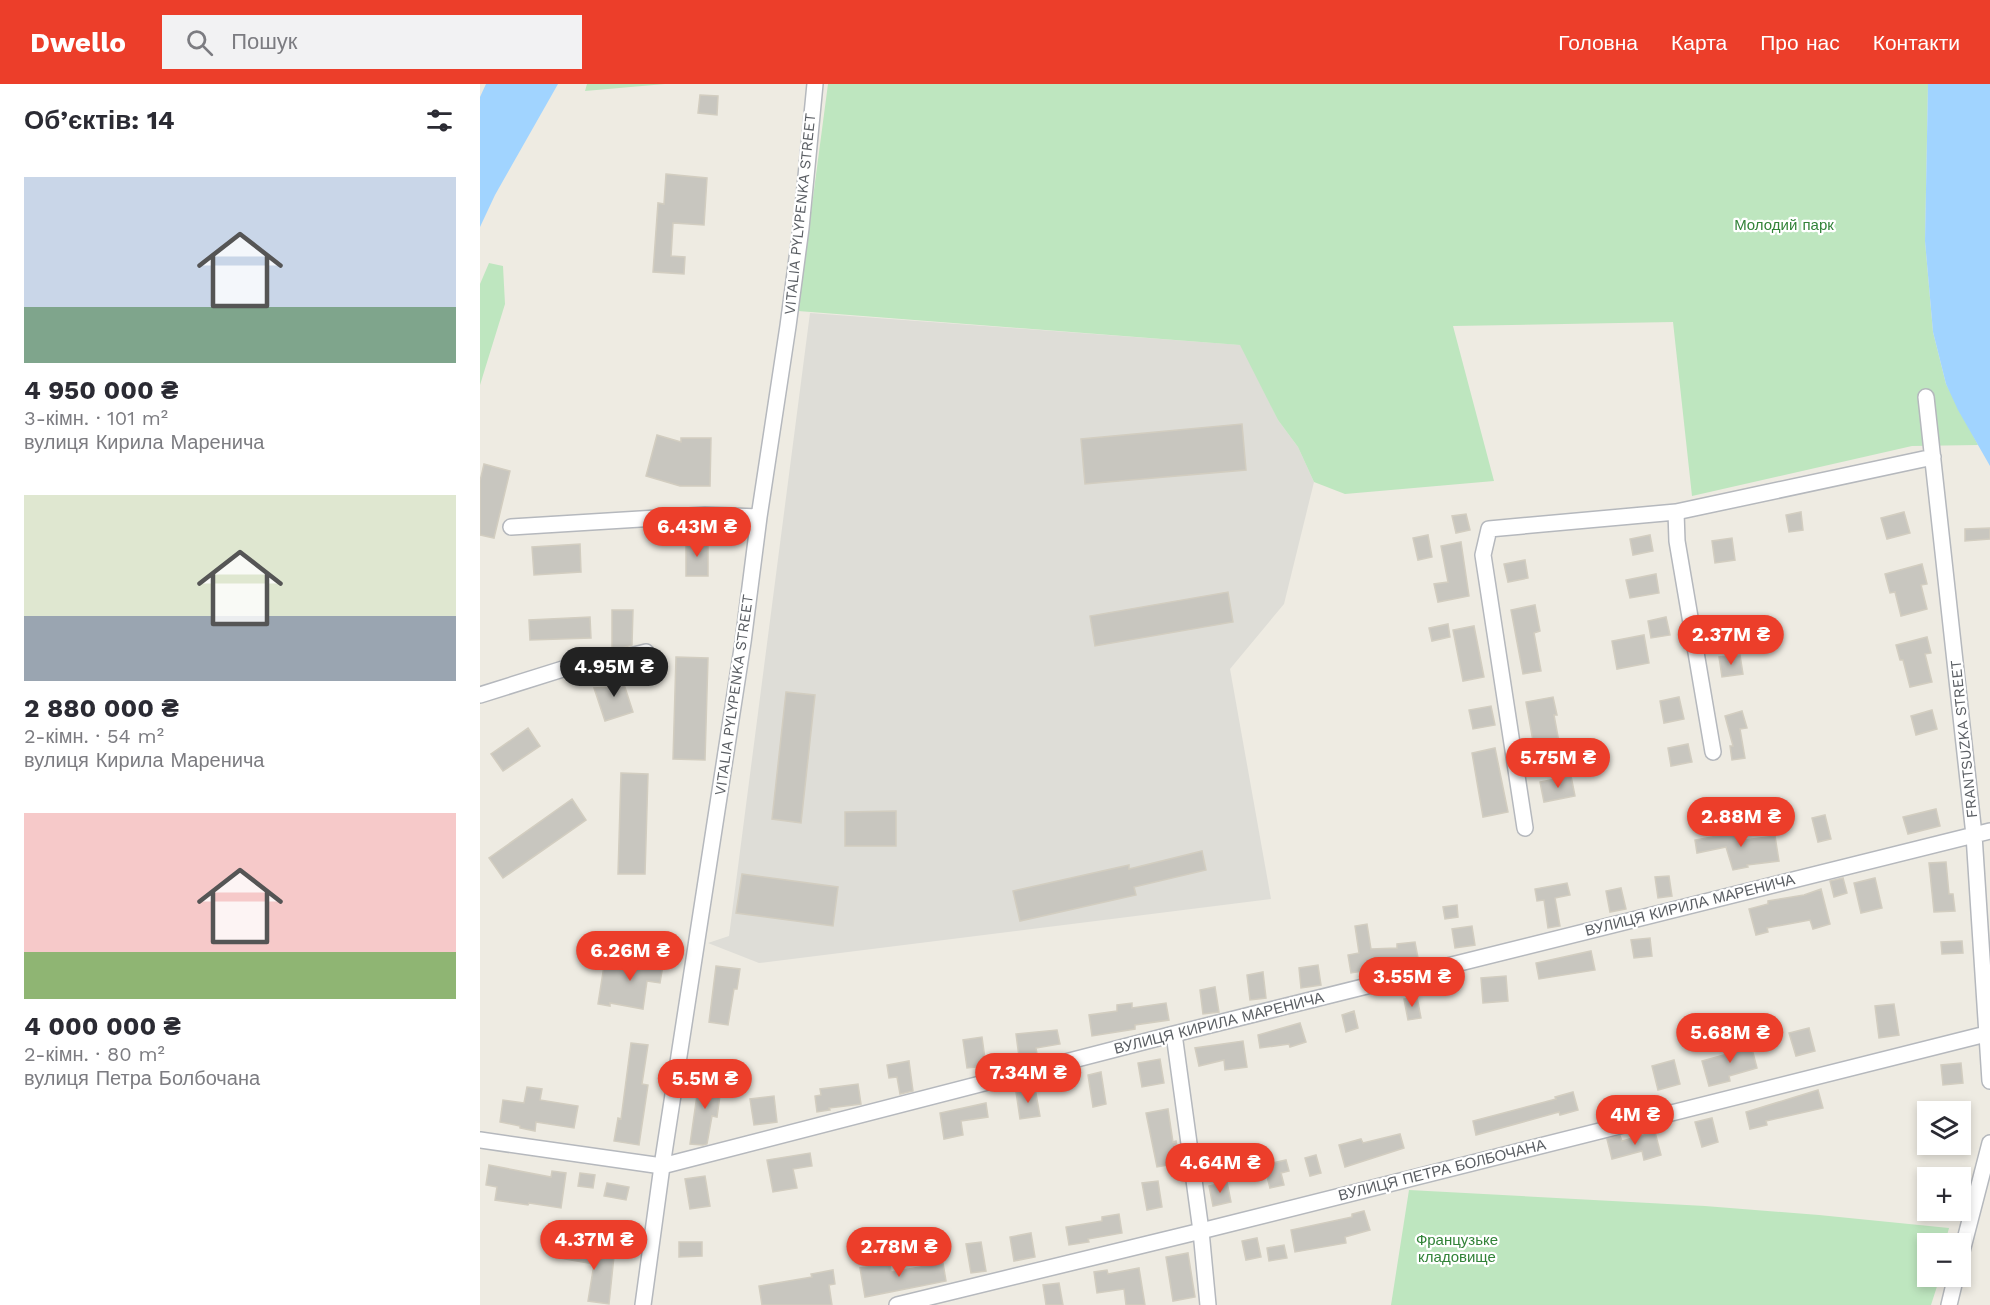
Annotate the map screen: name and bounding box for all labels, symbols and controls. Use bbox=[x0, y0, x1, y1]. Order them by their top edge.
search box bbox=[162, 15, 582, 69]
text: Dwello bbox=[30, 26, 126, 59]
icon: search bbox=[183, 26, 216, 59]
text: Пошук bbox=[231, 29, 297, 54]
text: Головна bbox=[1558, 30, 1638, 55]
text: Карта bbox=[1671, 30, 1727, 55]
text: Про нас bbox=[1760, 30, 1840, 55]
text: Контакти bbox=[1873, 30, 1960, 55]
icon: filters bbox=[423, 104, 456, 137]
text: Об’єктів: 14 bbox=[24, 105, 175, 135]
street label: VITALIA PYLYPENKA STREET bbox=[780, 112, 820, 316]
icon: home bbox=[186, 216, 294, 324]
park label: Молодий парк bbox=[1734, 216, 1834, 234]
text: 4 950 000 ₴ bbox=[24, 375, 178, 405]
text: 3-кімн. · 101 m² bbox=[24, 406, 168, 430]
text: вулиця Кирила Маренича bbox=[24, 430, 264, 454]
pin: 6.43M ₴ bbox=[642, 507, 752, 558]
text: 6.43M ₴ bbox=[657, 514, 737, 538]
icon: home bbox=[186, 534, 294, 642]
street label: VITALIA PYLYPENKA STREET bbox=[711, 593, 757, 797]
pin: 2.37M ₴ bbox=[1676, 615, 1786, 666]
text: 2.37M ₴ bbox=[1692, 622, 1770, 646]
pin: 4.95M ₴ bbox=[559, 647, 669, 698]
text: 4.95M ₴ bbox=[574, 654, 654, 678]
street label: FRANTSUZKA STREET bbox=[1947, 659, 1981, 819]
text: 2 880 000 ₴ bbox=[24, 693, 179, 723]
text: 2-кімн. · 54 m² bbox=[24, 724, 164, 748]
pin: 5.75M ₴ bbox=[1503, 738, 1613, 789]
text: 5.75M ₴ bbox=[1520, 745, 1596, 769]
text: вулиця Кирила Маренича bbox=[24, 748, 264, 772]
pin: 2.88M ₴ bbox=[1686, 797, 1796, 848]
text: 2.88M ₴ bbox=[1701, 804, 1781, 828]
icon: home bbox=[186, 852, 294, 960]
street label: ВУЛИЦЯ КИРИЛА МАРЕНИЧА bbox=[1583, 870, 1797, 940]
pin: 6.26M ₴ bbox=[575, 931, 685, 982]
text: 6.26M ₴ bbox=[590, 938, 670, 962]
pin: 3.55M ₴ bbox=[1357, 957, 1467, 1008]
text: 3.55M ₴ bbox=[1373, 964, 1451, 988]
street label: ВУЛИЦЯ КИРИЛА МАРЕНИЧА bbox=[1112, 988, 1326, 1058]
text: 4 000 000 ₴ bbox=[24, 1011, 181, 1041]
pin: 5.68M ₴ bbox=[1675, 1013, 1785, 1064]
text: 5.68M ₴ bbox=[1690, 1020, 1770, 1044]
text: 2-кімн. · 80 m² bbox=[24, 1042, 165, 1066]
pin: 7.34M ₴ bbox=[973, 1053, 1083, 1104]
pin: 5.5M ₴ bbox=[656, 1059, 754, 1110]
text: 7.34M ₴ bbox=[989, 1060, 1067, 1084]
text: вулиця Петра Болбочана bbox=[24, 1066, 260, 1090]
text: 5.5M ₴ bbox=[672, 1066, 738, 1090]
pin: 4M ₴ bbox=[1599, 1095, 1671, 1146]
map controls bbox=[1917, 1101, 1971, 1287]
button: layers bbox=[1917, 1101, 1971, 1155]
text: 4M ₴ bbox=[1610, 1102, 1660, 1126]
street label: ВУЛИЦЯ ПЕТРА БОЛБОЧАНА bbox=[1336, 1135, 1548, 1205]
pin: 4.64M ₴ bbox=[1165, 1143, 1275, 1194]
text: 4.64M ₴ bbox=[1179, 1150, 1261, 1174]
button: + bbox=[1917, 1167, 1971, 1221]
pin: 4.37M ₴ bbox=[539, 1220, 649, 1271]
text: 4.37M ₴ bbox=[554, 1227, 634, 1251]
pin: 2.78M ₴ bbox=[844, 1227, 954, 1278]
park label: Французьке кладовище bbox=[1416, 1231, 1498, 1266]
button: − bbox=[1917, 1233, 1971, 1287]
text: 2.78M ₴ bbox=[860, 1234, 938, 1258]

